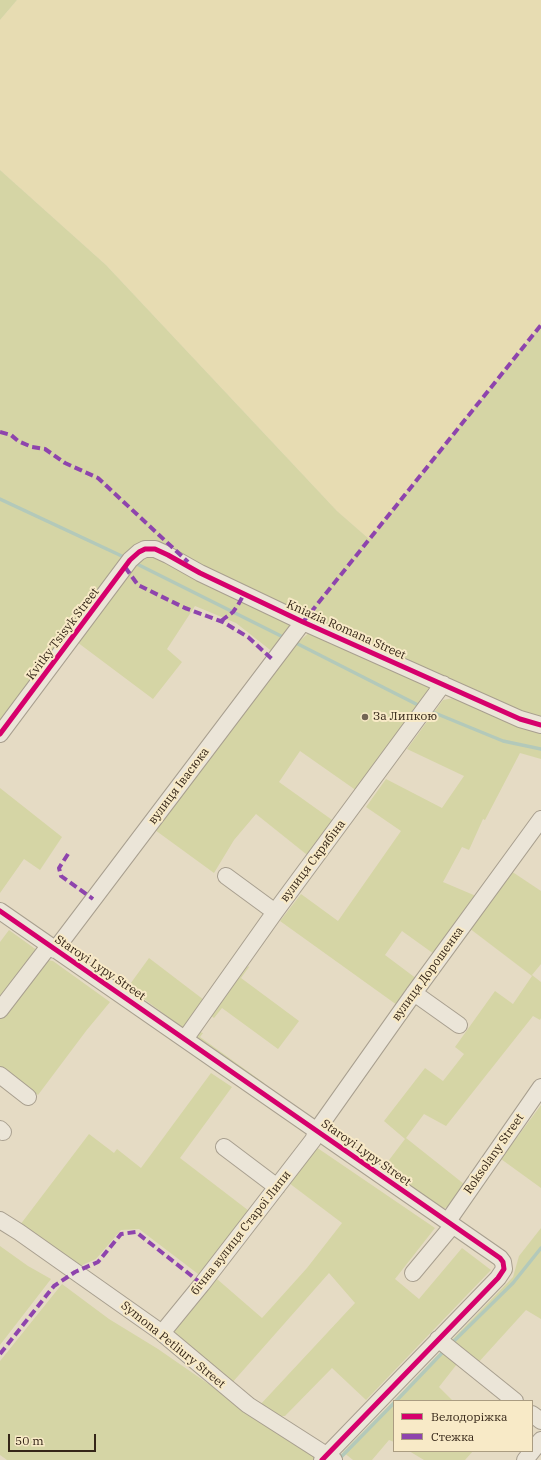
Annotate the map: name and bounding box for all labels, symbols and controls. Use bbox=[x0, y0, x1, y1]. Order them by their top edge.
street label: Kvitky Tsisyk Street bbox=[24, 585, 102, 683]
street label: Kniazia Romana Street bbox=[284, 597, 408, 663]
place label: За Липкою bbox=[373, 710, 437, 724]
marker: За Липкою bbox=[360, 712, 370, 722]
street label: вулиця Івасюка bbox=[145, 745, 213, 827]
street label: вулиця Скрябіна bbox=[277, 817, 349, 905]
street label: вулиця Дорошенка bbox=[389, 924, 467, 1024]
street label: Staroyi Lypy Street bbox=[52, 932, 148, 1004]
street label: Roksolany Street bbox=[461, 1111, 527, 1197]
street label: Staroyi Lypy Street bbox=[318, 1117, 414, 1189]
street label: бічна вулиця Старої Липи bbox=[188, 1168, 294, 1298]
street label: Symona Petliury Street bbox=[118, 1299, 228, 1391]
legend bbox=[393, 1400, 533, 1452]
text: Велодоріжка bbox=[431, 1409, 507, 1424]
scale bar bbox=[10, 1426, 98, 1452]
text: Стежка bbox=[431, 1429, 474, 1444]
text: 50 m bbox=[15, 1433, 44, 1448]

